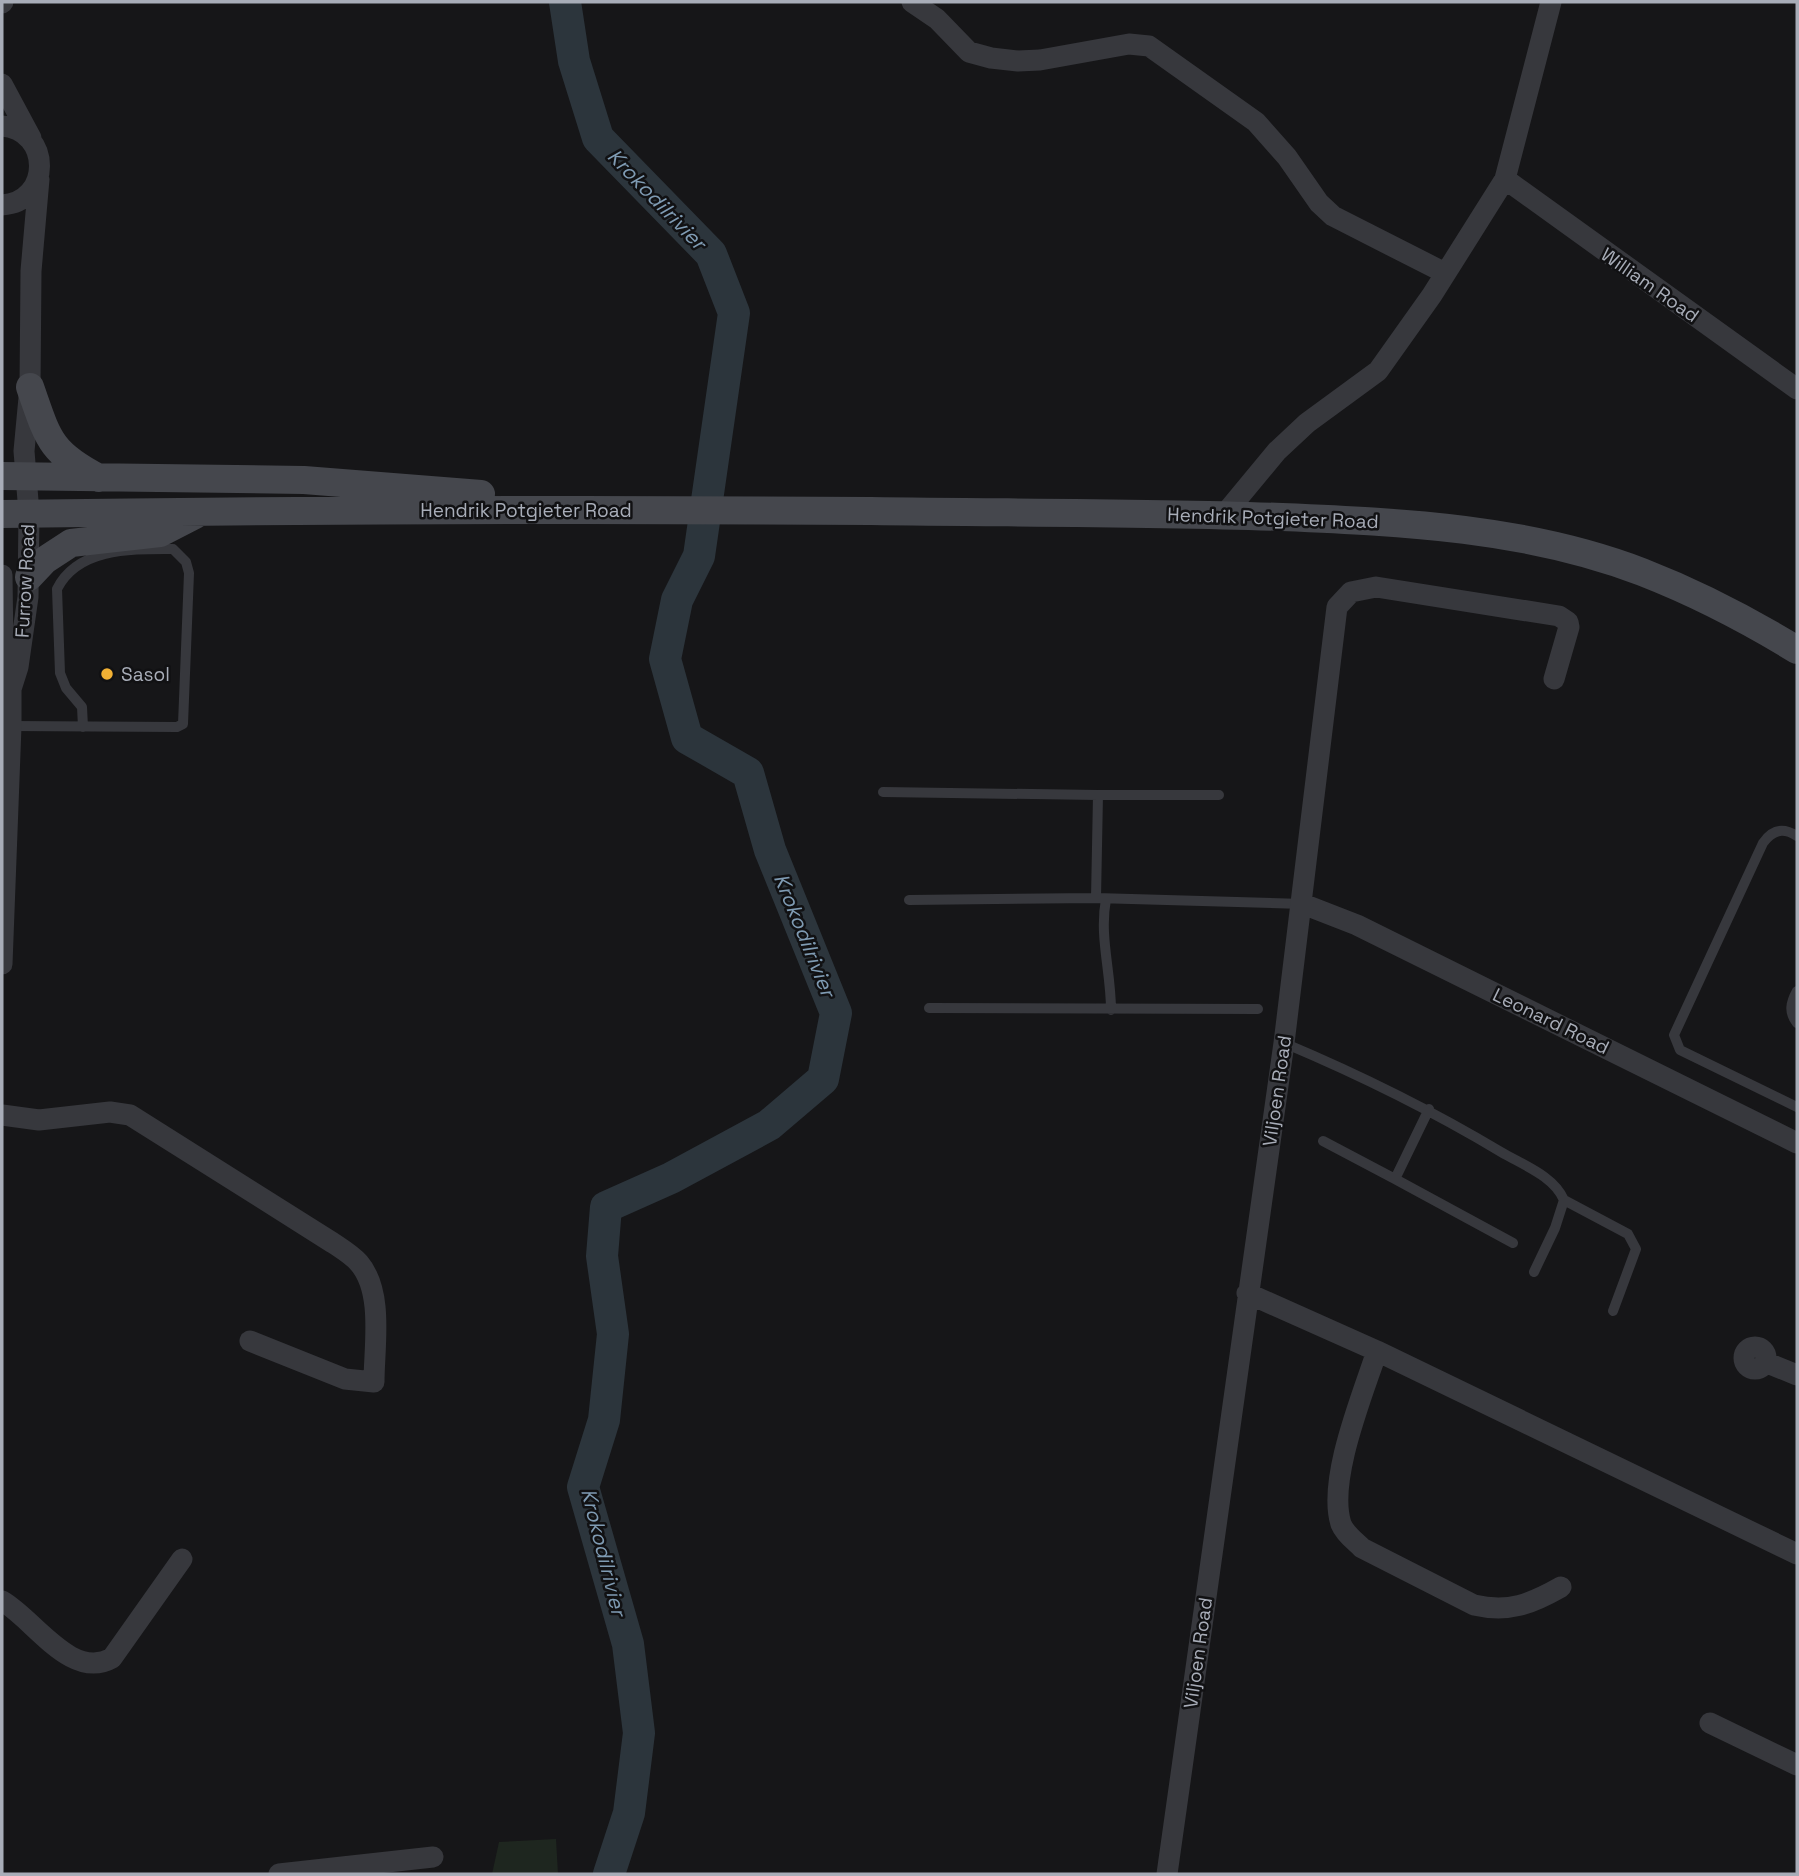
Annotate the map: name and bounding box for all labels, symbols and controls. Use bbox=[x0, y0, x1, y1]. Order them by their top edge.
water label: Krokodilrivier bbox=[602, 143, 714, 257]
street label: William Road bbox=[1596, 242, 1704, 328]
street label: Hendrik Potgieter Road bbox=[420, 498, 632, 523]
street label: Hendrik Potgieter Road bbox=[1167, 502, 1379, 534]
street label: Furrow Road bbox=[10, 523, 40, 639]
place label: Sasol bbox=[121, 662, 170, 687]
marker: Sasol bbox=[99, 666, 115, 682]
water label: Krokodilrivier bbox=[768, 869, 843, 1003]
street label: Leonard Road bbox=[1489, 982, 1613, 1060]
street label: Viljoen Road bbox=[1257, 1034, 1297, 1148]
water label: Krokodilrivier bbox=[575, 1485, 633, 1621]
street label: Viljoen Road bbox=[1178, 1596, 1218, 1710]

